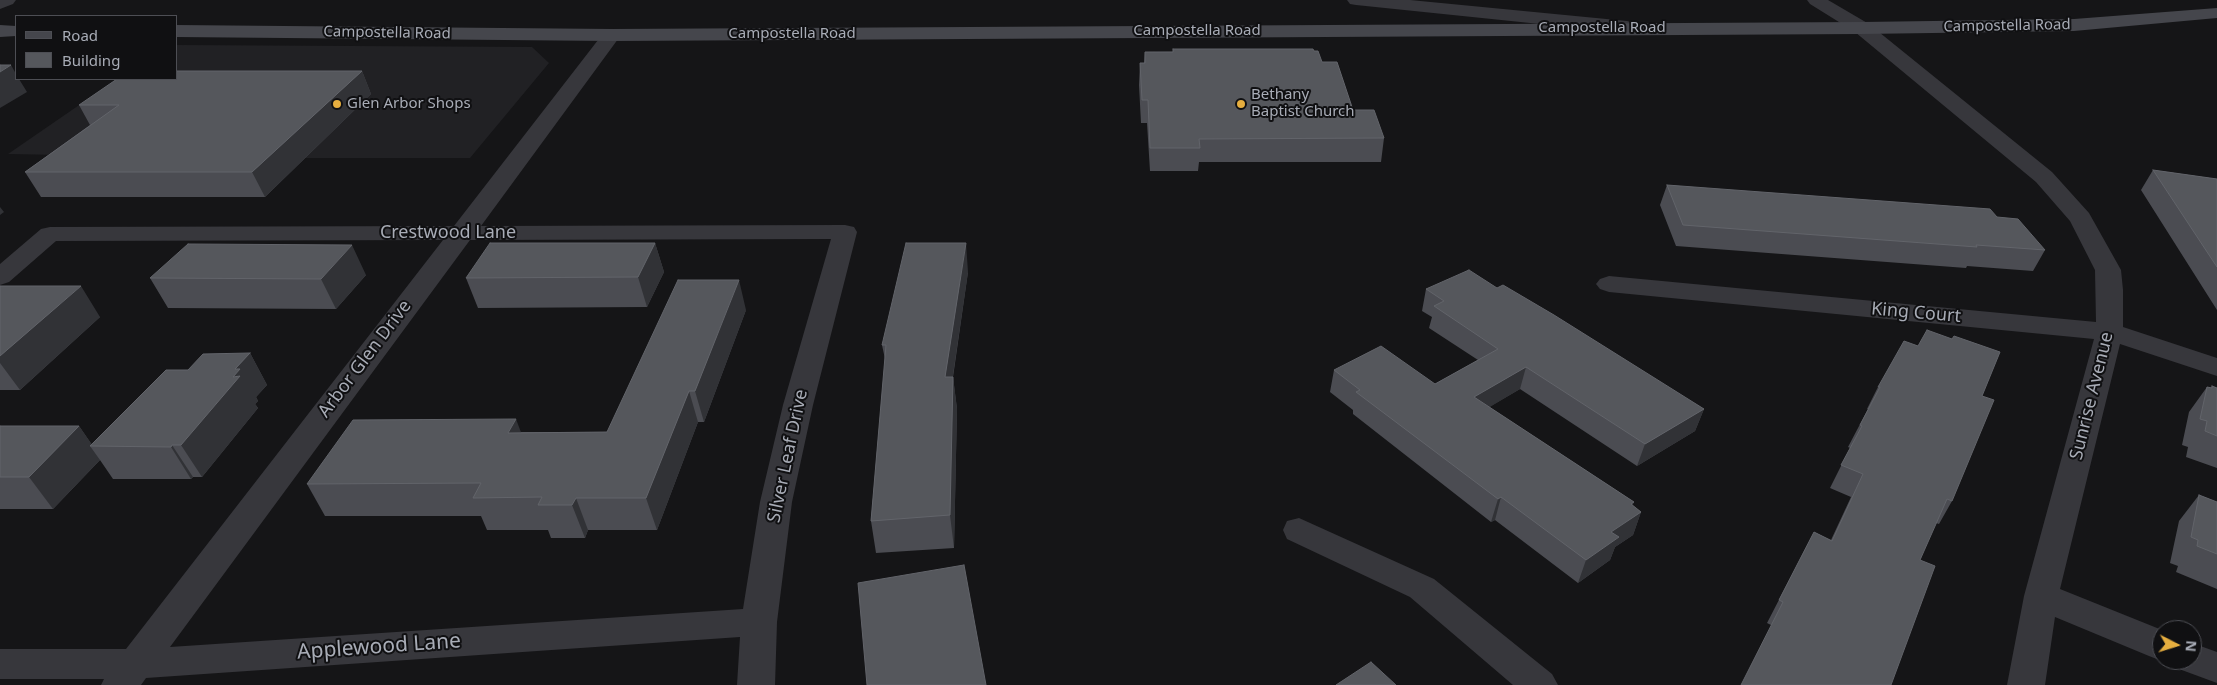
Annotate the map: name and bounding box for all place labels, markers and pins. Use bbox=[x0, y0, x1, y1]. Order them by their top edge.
place label: Bethany Baptist Church bbox=[1251, 86, 1355, 121]
place label: Glen Arbor Shops bbox=[347, 95, 471, 113]
marker: Glen Arbor Shops bbox=[331, 98, 343, 110]
marker: Bethany Baptist Church bbox=[1235, 98, 1247, 110]

